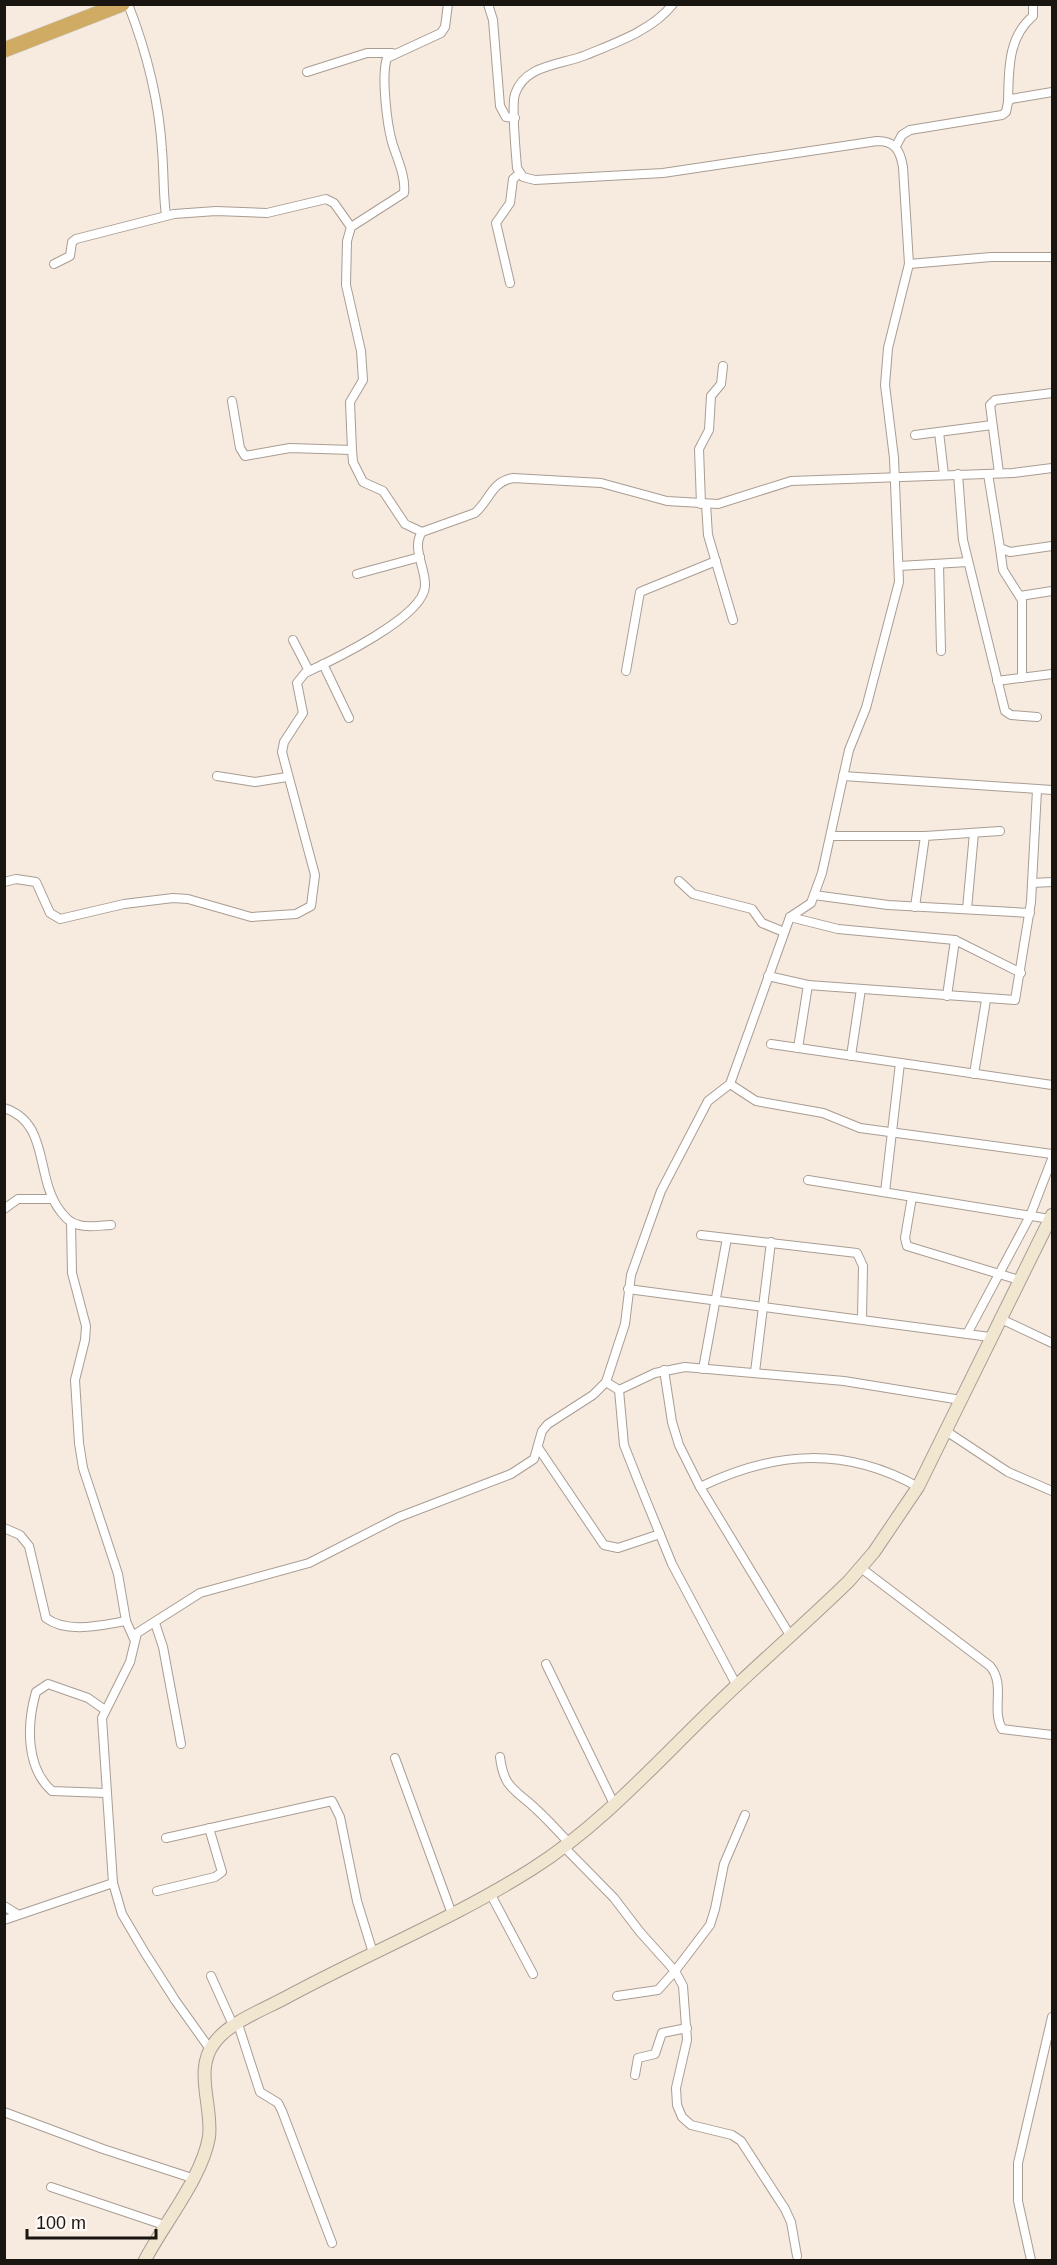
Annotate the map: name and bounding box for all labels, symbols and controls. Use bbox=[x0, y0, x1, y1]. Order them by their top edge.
scale bar bbox=[27, 2202, 156, 2240]
text: 100 m bbox=[36, 2213, 86, 2233]

